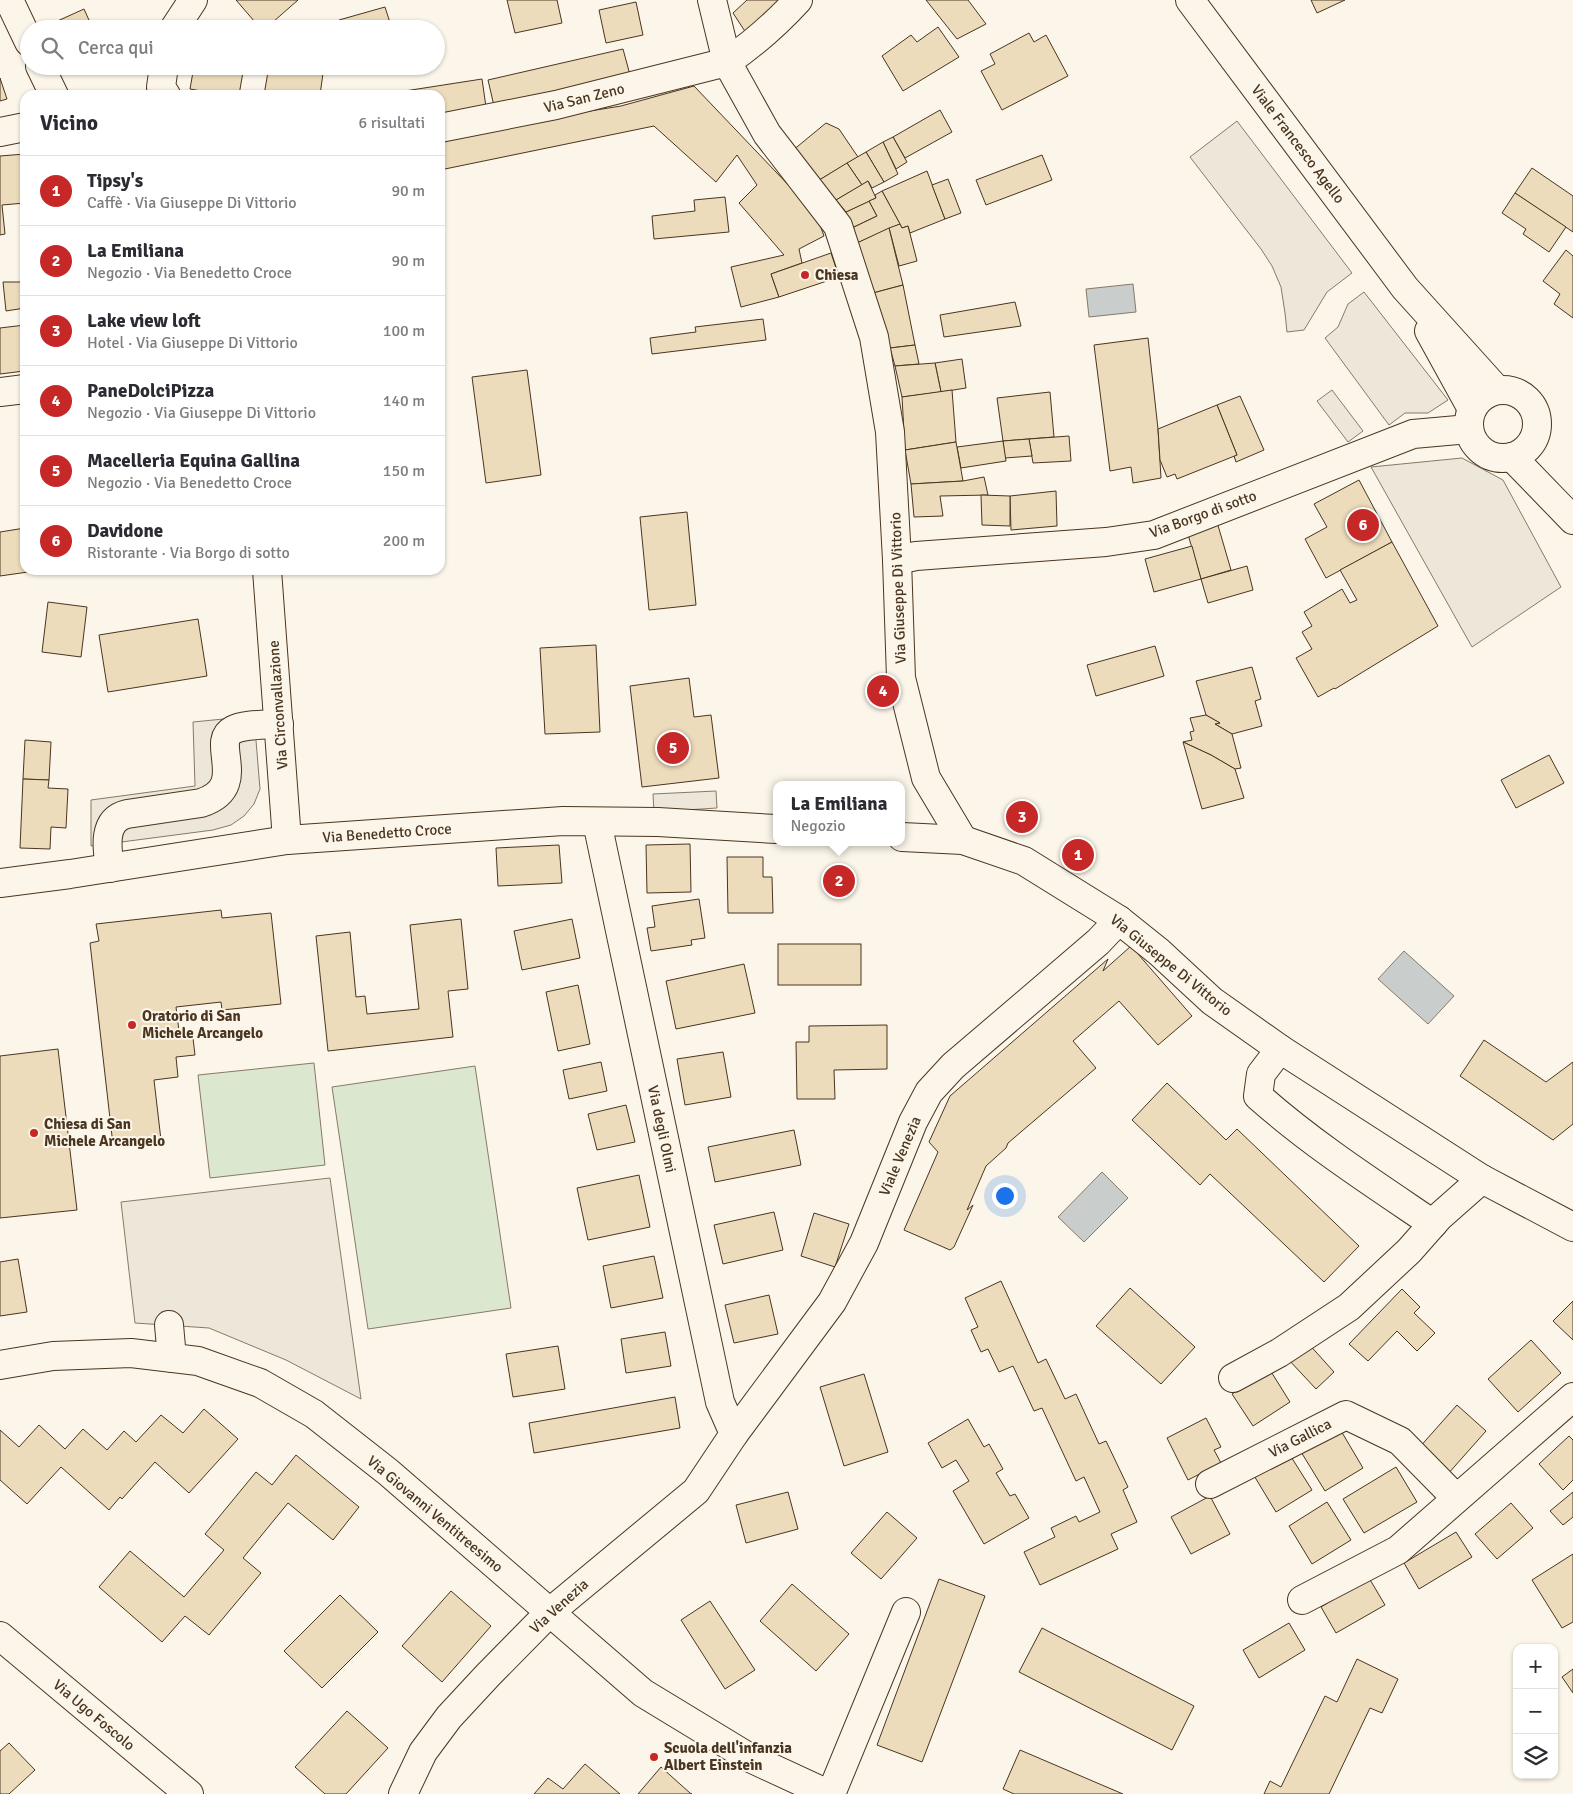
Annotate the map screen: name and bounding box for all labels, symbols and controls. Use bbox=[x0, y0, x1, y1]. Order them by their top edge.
search box bbox=[20, 20, 445, 75]
icon: search bbox=[38, 34, 66, 62]
text: Cerca qui bbox=[78, 36, 154, 60]
street label: Via San Zeno bbox=[542, 79, 626, 117]
street label: Viale Francesco Agello bbox=[1247, 81, 1349, 207]
text: Vicino bbox=[40, 110, 98, 136]
text: 6 risultati bbox=[359, 113, 425, 133]
text: Tipsy's bbox=[87, 169, 143, 193]
text: 1 bbox=[52, 181, 60, 201]
text: 90 m bbox=[391, 181, 425, 201]
text: Caffè · Via Giuseppe Di Vittorio bbox=[87, 193, 297, 213]
text: La Emiliana bbox=[87, 239, 184, 263]
text: 2 bbox=[52, 251, 60, 271]
text: 90 m bbox=[391, 251, 425, 271]
text: Negozio · Via Benedetto Croce bbox=[87, 263, 292, 283]
place label: Chiesa bbox=[815, 266, 859, 284]
marker: Chiesa bbox=[799, 269, 811, 281]
text: Lake view loft bbox=[87, 309, 201, 333]
text: 3 bbox=[52, 321, 60, 341]
text: 100 m bbox=[383, 321, 425, 341]
text: Hotel · Via Giuseppe Di Vittorio bbox=[87, 333, 298, 353]
text: PaneDolciPizza bbox=[87, 379, 214, 403]
text: 4 bbox=[52, 391, 60, 411]
text: 140 m bbox=[383, 391, 425, 411]
text: Negozio · Via Giuseppe Di Vittorio bbox=[87, 403, 316, 423]
text: Macelleria Equina Gallina bbox=[87, 449, 300, 473]
text: 5 bbox=[52, 461, 60, 481]
text: 150 m bbox=[383, 461, 425, 481]
text: Negozio · Via Benedetto Croce bbox=[87, 473, 292, 493]
street label: Via Borgo di sotto bbox=[1147, 486, 1259, 542]
pin: 6 bbox=[1347, 506, 1379, 544]
street label: Via Giuseppe Di Vittorio bbox=[886, 512, 910, 664]
text: Davidone bbox=[87, 519, 163, 543]
text: 6 bbox=[52, 531, 60, 551]
text: 200 m bbox=[383, 531, 425, 551]
text: Ristorante · Via Borgo di sotto bbox=[87, 543, 290, 563]
street label: Via Circonvallazione bbox=[265, 640, 291, 770]
pin: 4 bbox=[867, 672, 899, 710]
pin: 5 bbox=[657, 729, 689, 767]
popup bbox=[773, 781, 905, 846]
text: La Emiliana bbox=[790, 792, 888, 816]
pin: 3 bbox=[1006, 798, 1038, 836]
text: Negozio bbox=[790, 816, 846, 836]
street label: Via Benedetto Croce bbox=[322, 820, 452, 846]
pin: 1 bbox=[1062, 836, 1094, 874]
pin: 2 bbox=[823, 862, 855, 900]
street label: Via Giuseppe Di Vittorio bbox=[1106, 910, 1236, 1020]
place label: Oratorio di San Michele Arcangelo bbox=[142, 1007, 263, 1042]
marker: Oratorio di San Michele Arcangelo bbox=[126, 1019, 138, 1031]
street label: Via degli Olmi bbox=[644, 1084, 680, 1174]
street label: Viale Venezia bbox=[875, 1113, 925, 1199]
place label: Chiesa di San Michele Arcangelo bbox=[44, 1115, 165, 1150]
marker: Chiesa di San Michele Arcangelo bbox=[28, 1127, 40, 1139]
your location bbox=[992, 1183, 1018, 1209]
street label: Via Gallica bbox=[1266, 1415, 1334, 1461]
street label: Via Giovanni Ventitreesimo bbox=[363, 1452, 507, 1576]
street label: Via Venezia bbox=[526, 1575, 592, 1637]
map controls bbox=[1513, 1644, 1558, 1779]
button: + bbox=[1513, 1644, 1558, 1689]
street label: Via Ugo Foscolo bbox=[49, 1676, 139, 1755]
button: − bbox=[1513, 1689, 1558, 1734]
button: layers bbox=[1513, 1734, 1558, 1779]
place label: Scuola dell'infanzia Albert Einstein bbox=[664, 1739, 792, 1774]
marker: Scuola dell'infanzia Albert Einstein bbox=[648, 1751, 660, 1763]

